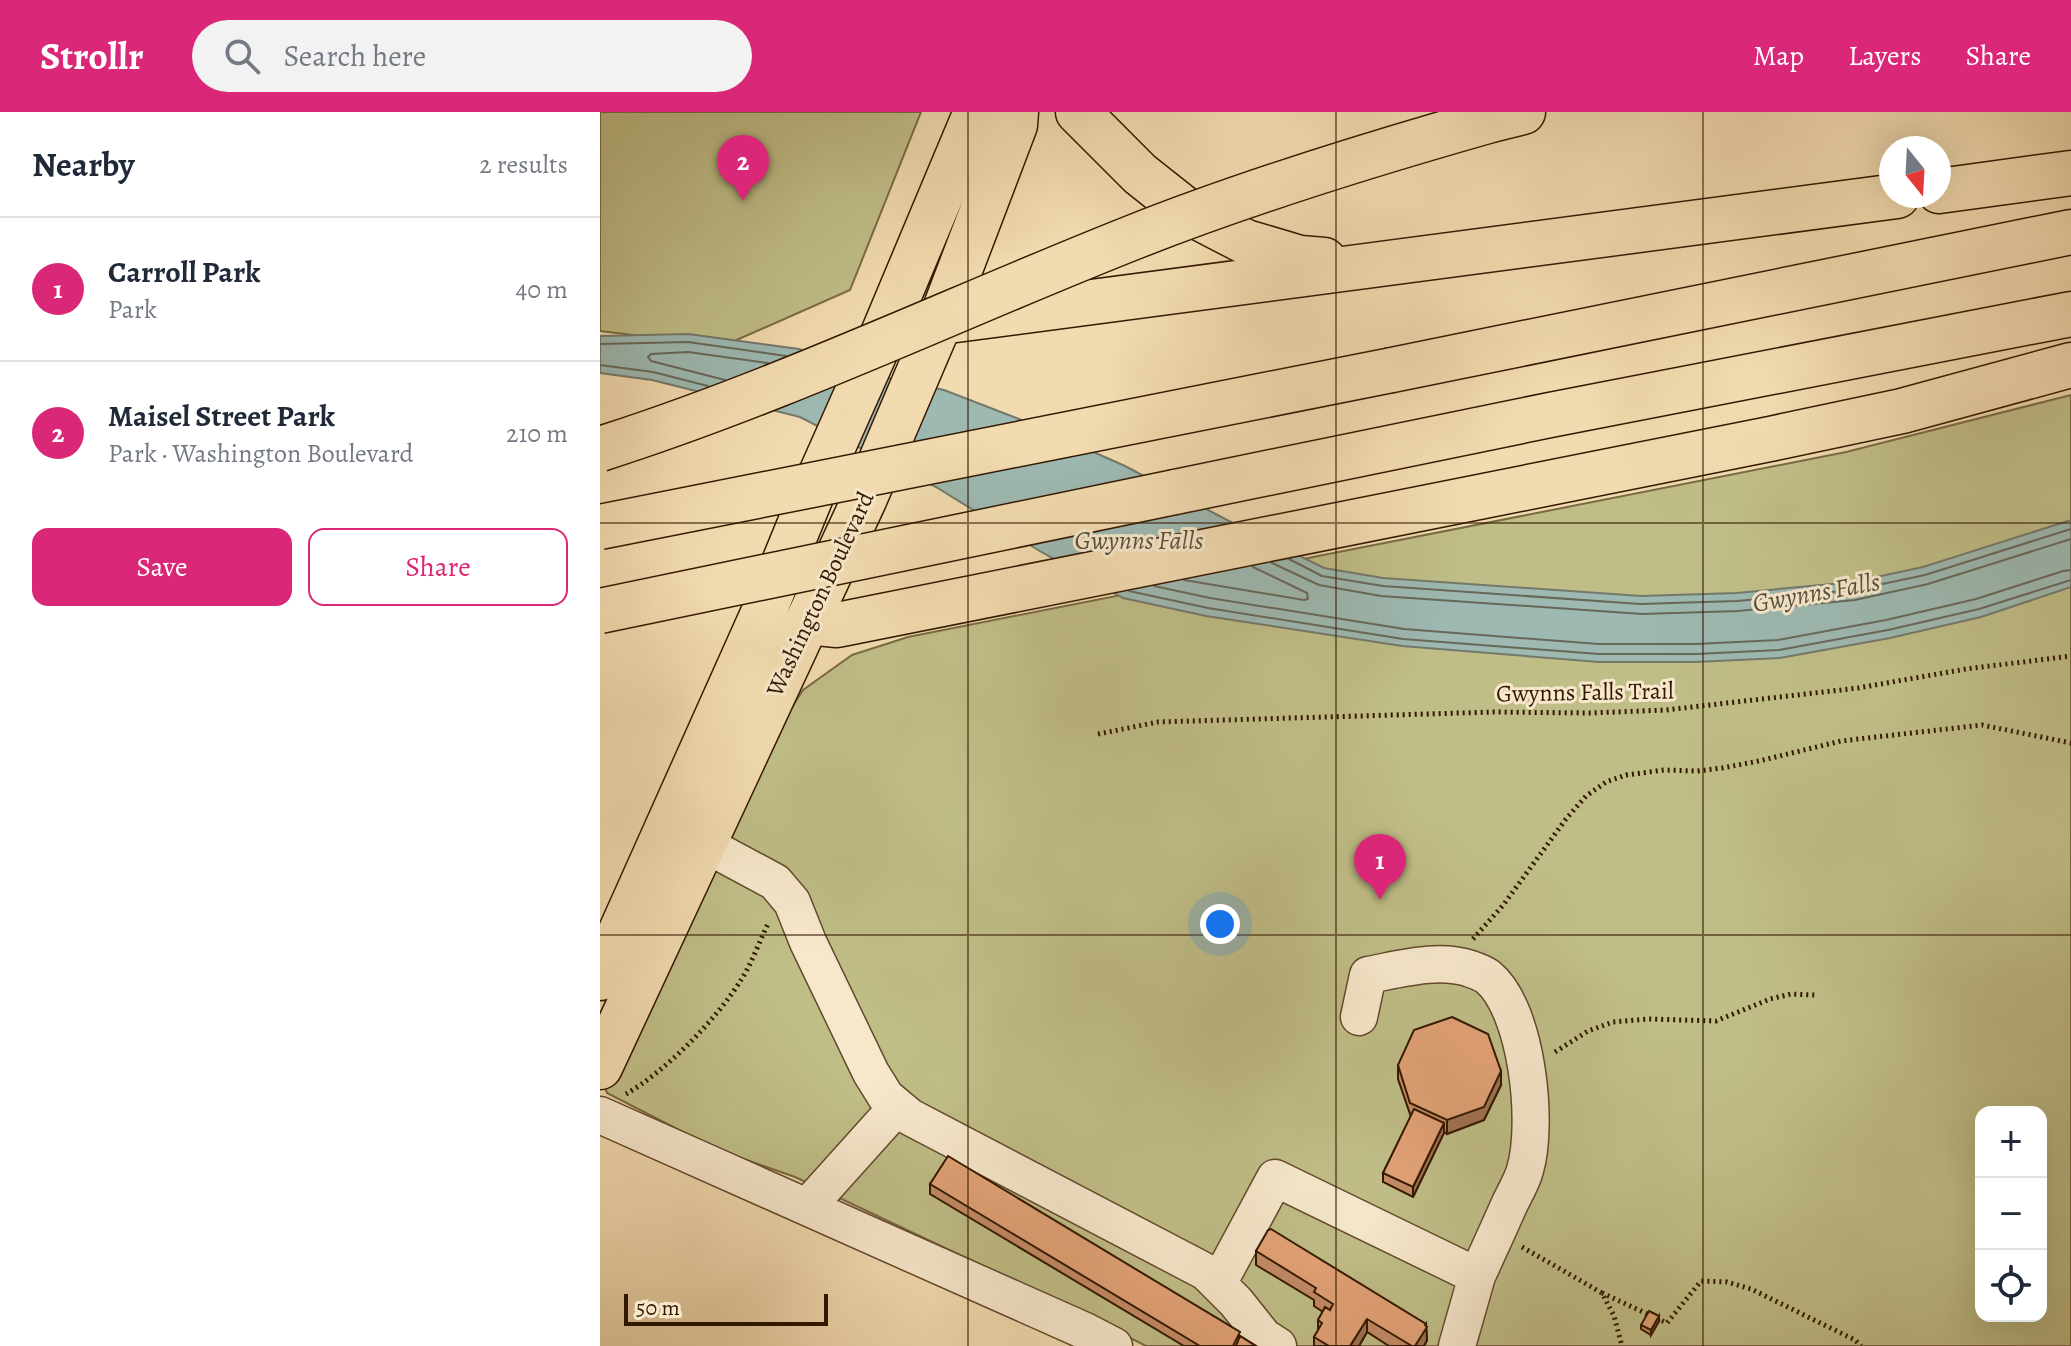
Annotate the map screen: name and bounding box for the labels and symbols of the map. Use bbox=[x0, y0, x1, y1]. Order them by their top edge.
pin: 2 bbox=[717, 135, 769, 201]
north arrow bbox=[1879, 136, 1951, 208]
street label: Washington Boulevard bbox=[758, 486, 882, 703]
water label: Gwynns Falls bbox=[1075, 523, 1204, 558]
water label: Gwynns Falls bbox=[1750, 564, 1883, 621]
street label: Gwynns Falls Trail bbox=[1496, 674, 1674, 710]
pin: 1 bbox=[1354, 834, 1406, 900]
your location bbox=[1200, 904, 1240, 944]
scale bar bbox=[624, 1290, 828, 1326]

